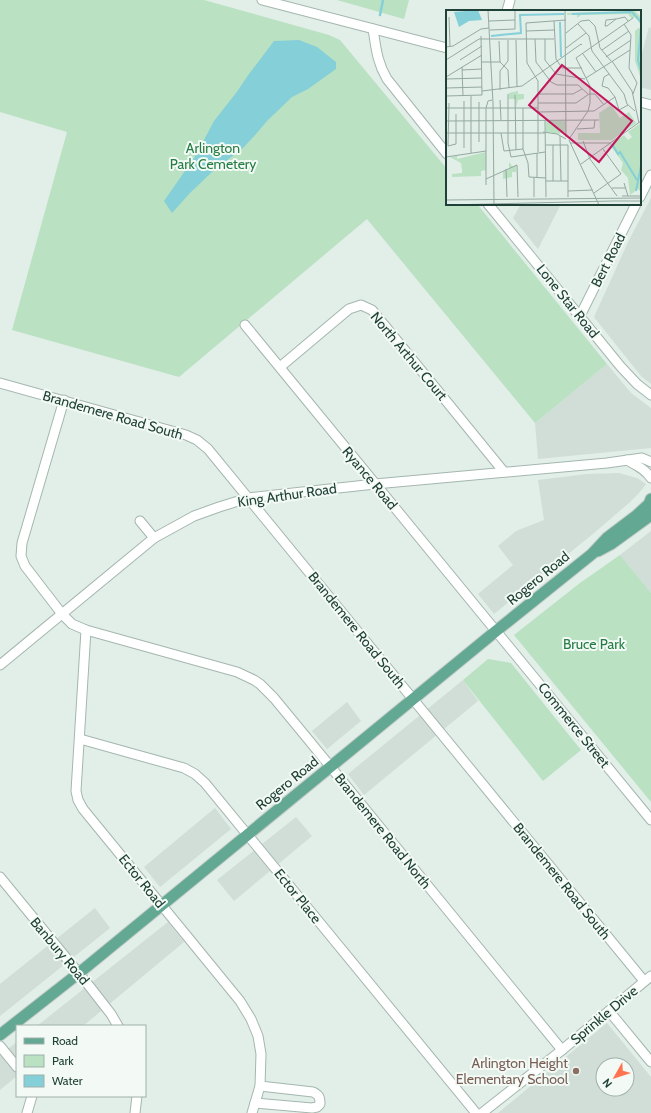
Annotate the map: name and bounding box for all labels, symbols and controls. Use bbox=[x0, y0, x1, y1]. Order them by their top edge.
inset map bbox=[446, 10, 641, 205]
park label: Arlington Park Cemetery bbox=[170, 139, 256, 173]
street label: Bert Road bbox=[587, 230, 629, 290]
street label: Lone Star Road bbox=[533, 260, 603, 342]
street label: North Arthur Court bbox=[367, 308, 451, 404]
street label: Brandemere Road South bbox=[41, 386, 185, 444]
street label: Ryance Road bbox=[338, 443, 402, 513]
street label: King Arthur Road bbox=[236, 479, 338, 511]
street label: Rogero Road bbox=[503, 547, 573, 609]
street label: Brandemere Road South bbox=[304, 568, 410, 692]
park label: Bruce Park bbox=[563, 635, 626, 653]
street label: Commerce Street bbox=[534, 679, 614, 772]
street label: Rogero Road bbox=[252, 752, 322, 814]
street label: Brandemere Road North bbox=[331, 769, 435, 893]
street label: Brandemere Road South bbox=[509, 819, 615, 943]
street label: Ector Road bbox=[115, 850, 169, 912]
street label: Ector Place bbox=[270, 865, 326, 927]
street label: Banbury Road bbox=[26, 913, 94, 989]
street label: Sprinkle Drive bbox=[567, 982, 641, 1048]
legend bbox=[16, 1025, 146, 1097]
text: Road bbox=[52, 1033, 78, 1048]
text: Park bbox=[52, 1053, 74, 1068]
place label: Arlington Height Elementary School bbox=[456, 1054, 569, 1088]
north arrow bbox=[595, 1057, 635, 1097]
marker: Arlington Height Elementary School bbox=[571, 1066, 581, 1076]
text: Water bbox=[52, 1073, 83, 1088]
text: N bbox=[599, 1076, 615, 1091]

